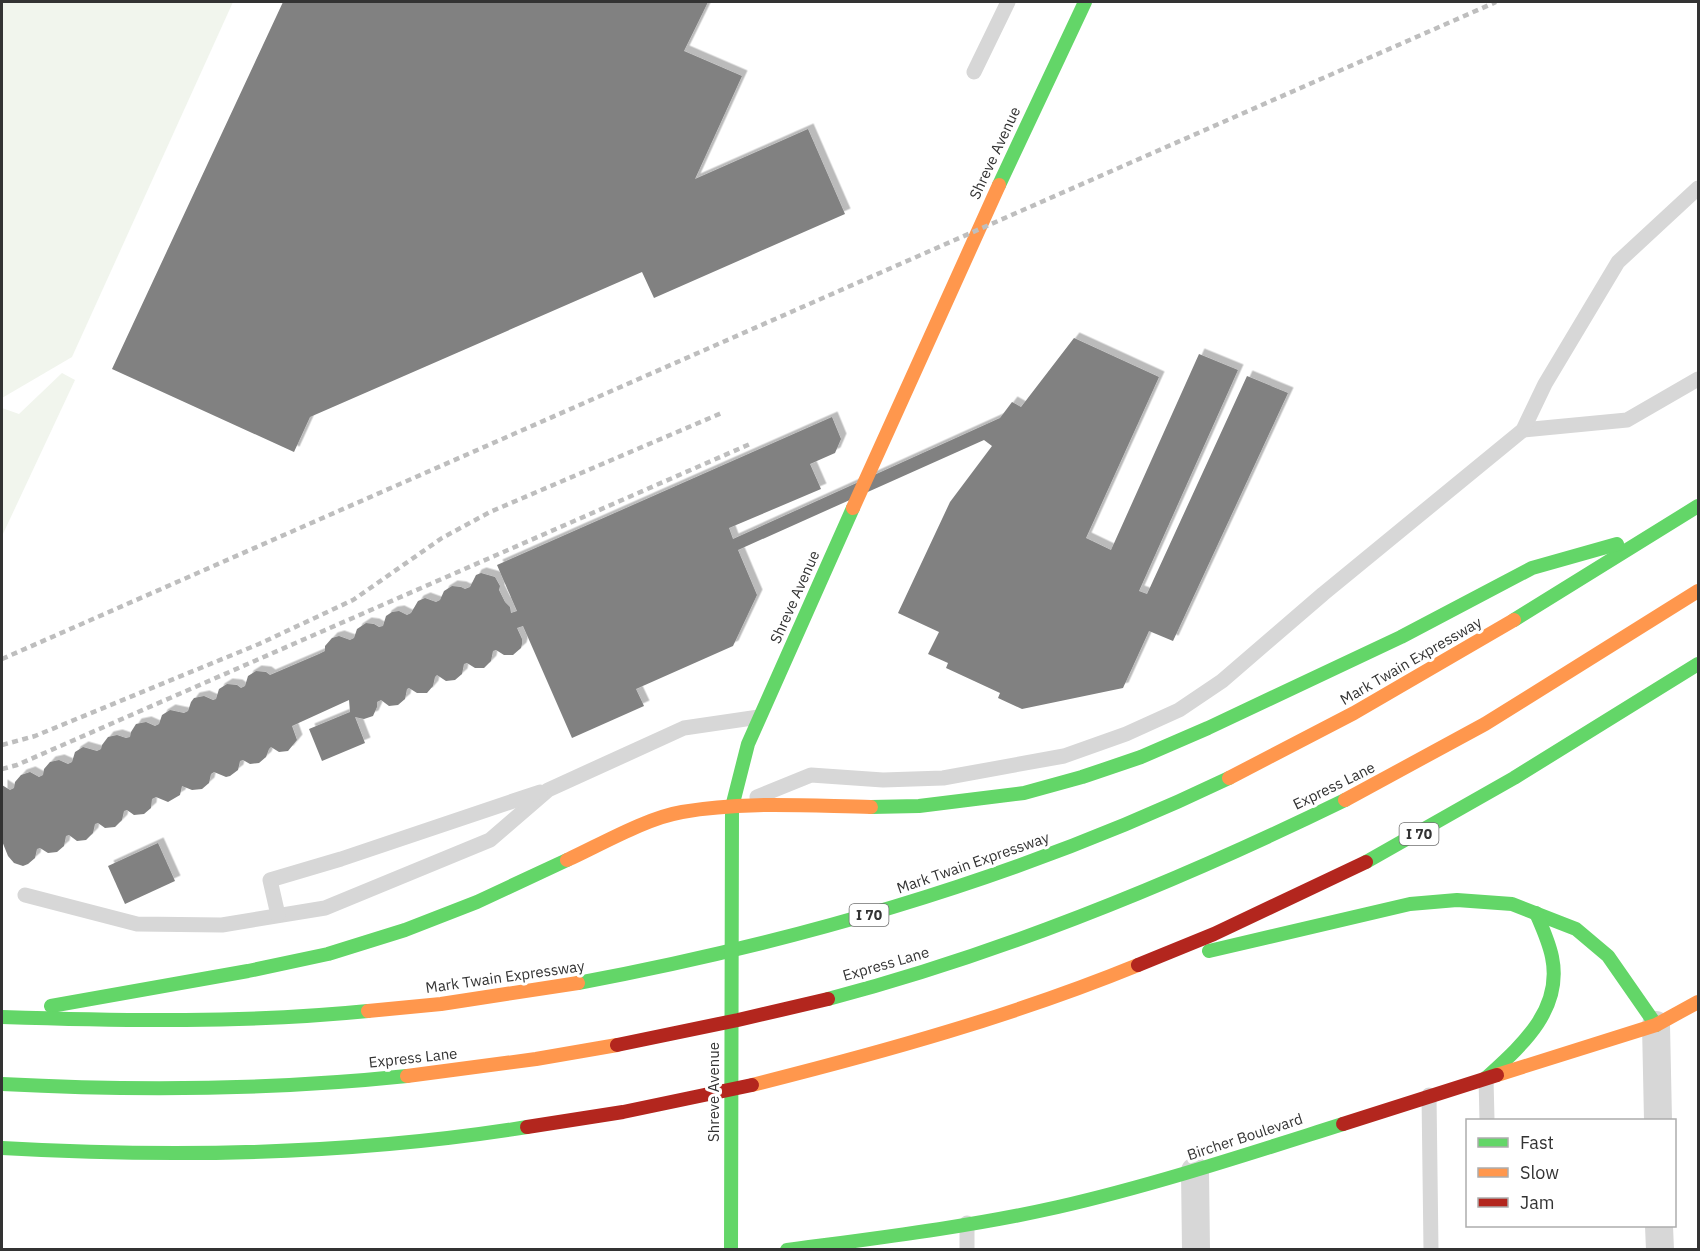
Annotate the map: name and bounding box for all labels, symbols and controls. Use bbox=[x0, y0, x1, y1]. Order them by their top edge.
street label: Shreve Avenue bbox=[965, 104, 1024, 202]
street label: Shreve Avenue bbox=[766, 547, 824, 646]
street label: Mark Twain Expressway bbox=[1337, 612, 1485, 709]
street label: Express Lane bbox=[1290, 757, 1378, 814]
road number: I 70 bbox=[1400, 823, 1438, 845]
street label: Mark Twain Expressway bbox=[894, 827, 1052, 898]
road number: I 70 bbox=[850, 904, 888, 926]
street label: Express Lane bbox=[840, 942, 931, 985]
street label: Mark Twain Expressway bbox=[424, 956, 586, 997]
street label: Shreve Avenue bbox=[704, 1042, 723, 1142]
street label: Express Lane bbox=[368, 1043, 458, 1072]
street label: Bircher Boulevard bbox=[1185, 1109, 1305, 1164]
legend bbox=[1466, 1119, 1676, 1227]
text: Fast bbox=[1520, 1131, 1554, 1154]
text: Slow bbox=[1520, 1161, 1559, 1184]
text: Jam bbox=[1520, 1191, 1555, 1214]

